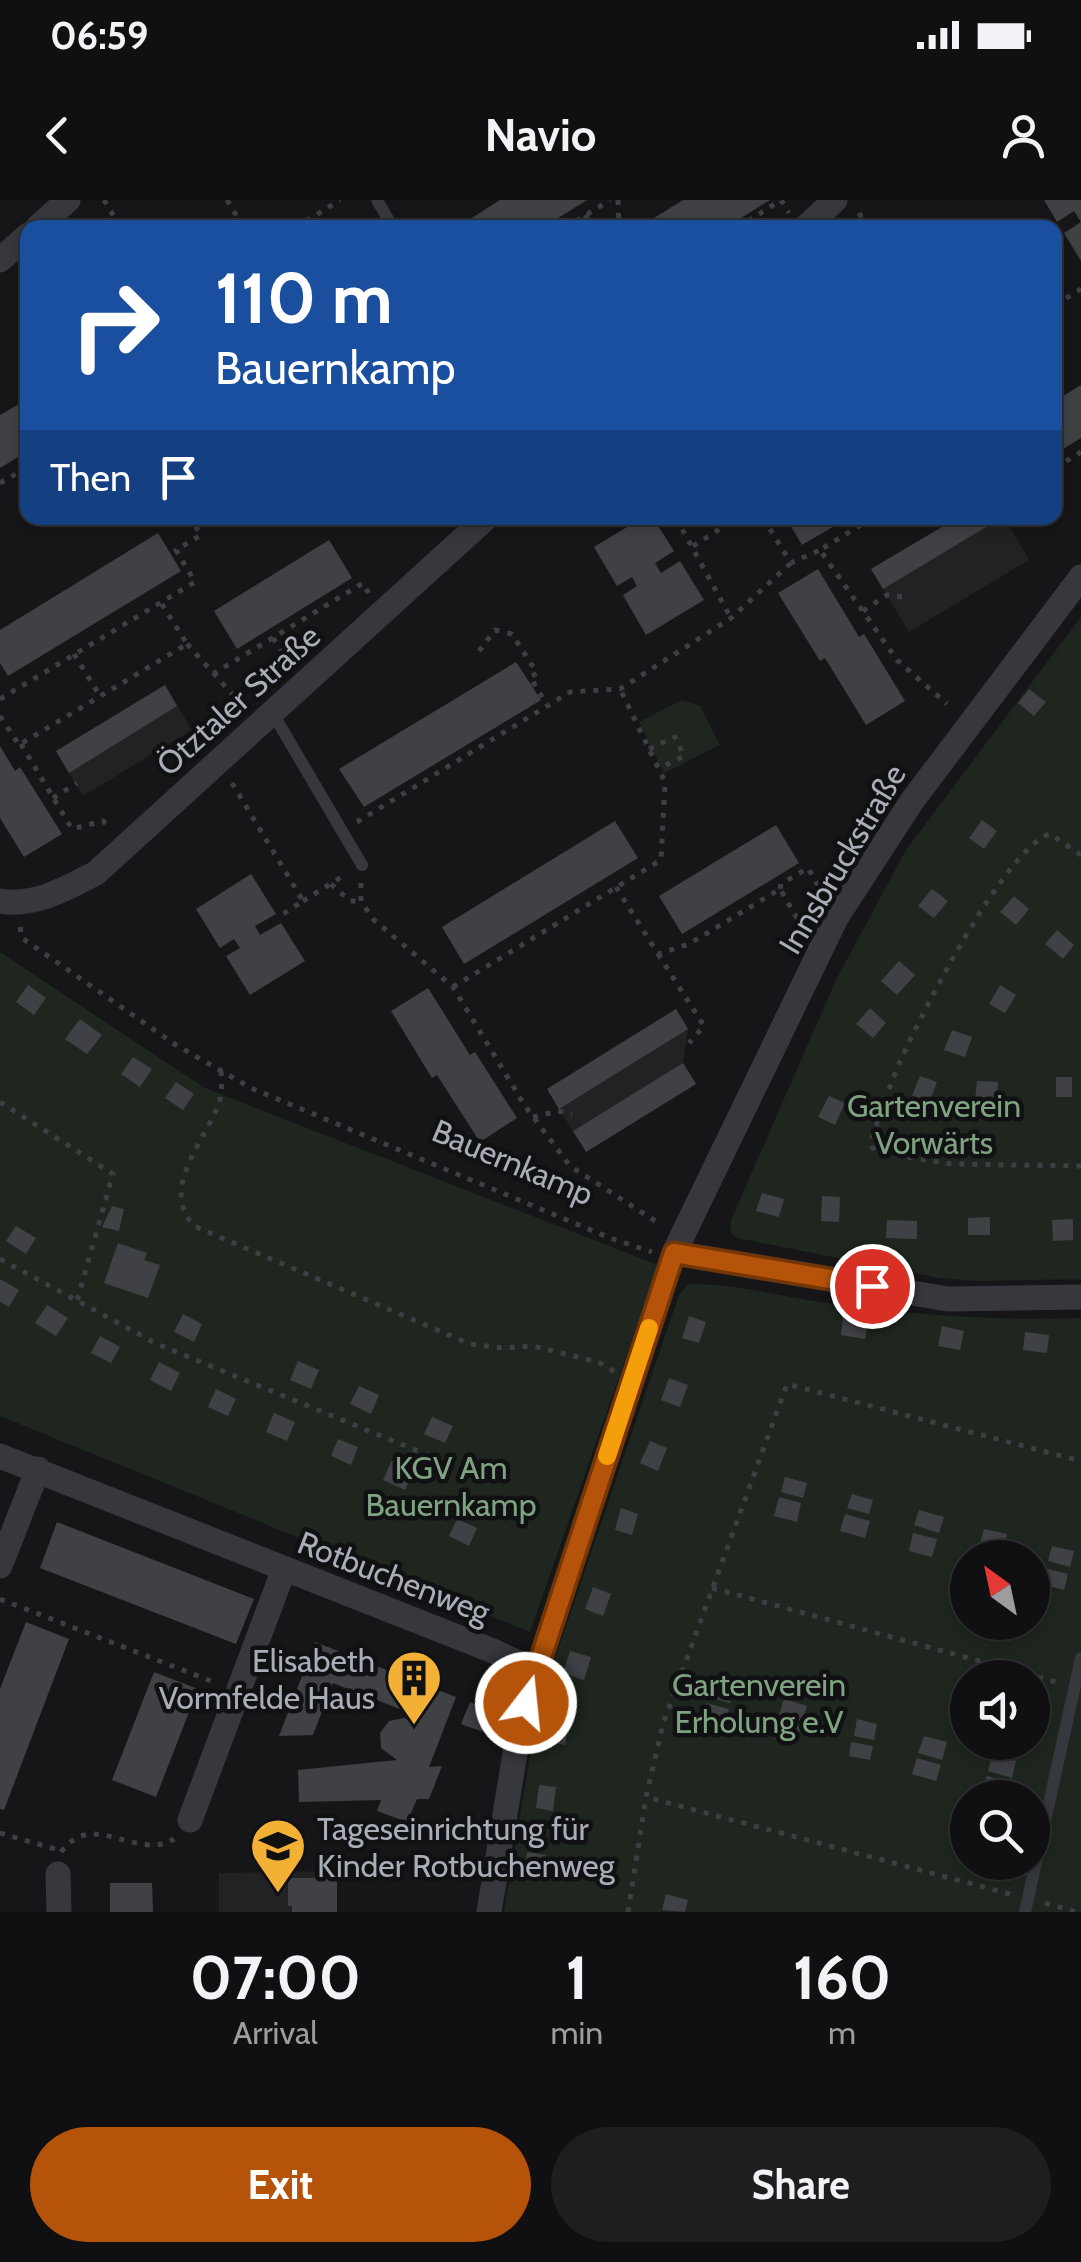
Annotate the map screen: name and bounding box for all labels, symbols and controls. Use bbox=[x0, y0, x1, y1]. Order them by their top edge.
text: 06:59 bbox=[50, 12, 148, 59]
icon: back bbox=[30, 108, 85, 163]
text: Navio bbox=[485, 108, 596, 162]
icon: person bbox=[996, 108, 1051, 163]
text: 110 m bbox=[215, 255, 393, 341]
icon: right bbox=[50, 260, 180, 390]
text: Bauernkamp bbox=[215, 341, 456, 395]
icon: arrive bbox=[151, 450, 206, 505]
text: Then bbox=[50, 454, 131, 501]
street label: Ötztaler Straße bbox=[148, 616, 328, 784]
street label: Innsbruckstraße bbox=[770, 757, 914, 961]
park label: Gartenverein Vorwärts bbox=[847, 1086, 1021, 1162]
street label: Bauernkamp bbox=[427, 1111, 599, 1213]
pin bbox=[830, 1244, 915, 1329]
icon: arrive bbox=[845, 1259, 900, 1314]
park label: KGV Am Bauernkamp bbox=[365, 1448, 537, 1524]
street label: Rotbuchenweg bbox=[292, 1522, 497, 1632]
north arrow bbox=[950, 1540, 1050, 1640]
map controls bbox=[950, 1540, 1050, 1880]
place label: Elisabeth Vormfelde Haus bbox=[159, 1641, 375, 1717]
building icon: Elisabeth Vormfelde Haus bbox=[384, 1648, 444, 1727]
position arrow bbox=[474, 1651, 578, 1755]
button: sound bbox=[950, 1660, 1050, 1760]
park label: Gartenverein Erholung e.V bbox=[672, 1665, 846, 1741]
button: search bbox=[950, 1780, 1050, 1880]
place label: Tageseinrichtung für Kinder Rotbuchenweg bbox=[317, 1809, 616, 1885]
school or university icon: Tageseinrichtung für Kinder Rotbuchenweg bbox=[248, 1816, 308, 1895]
text: 07:00 bbox=[190, 1941, 361, 2014]
text: 1 bbox=[566, 1941, 588, 2014]
text: 160 bbox=[793, 1941, 891, 2014]
text: Arrival bbox=[233, 2013, 318, 2052]
text: min bbox=[551, 2013, 603, 2052]
text: m bbox=[828, 2013, 856, 2052]
button: Exit bbox=[30, 2127, 531, 2242]
button: Share bbox=[551, 2127, 1051, 2242]

